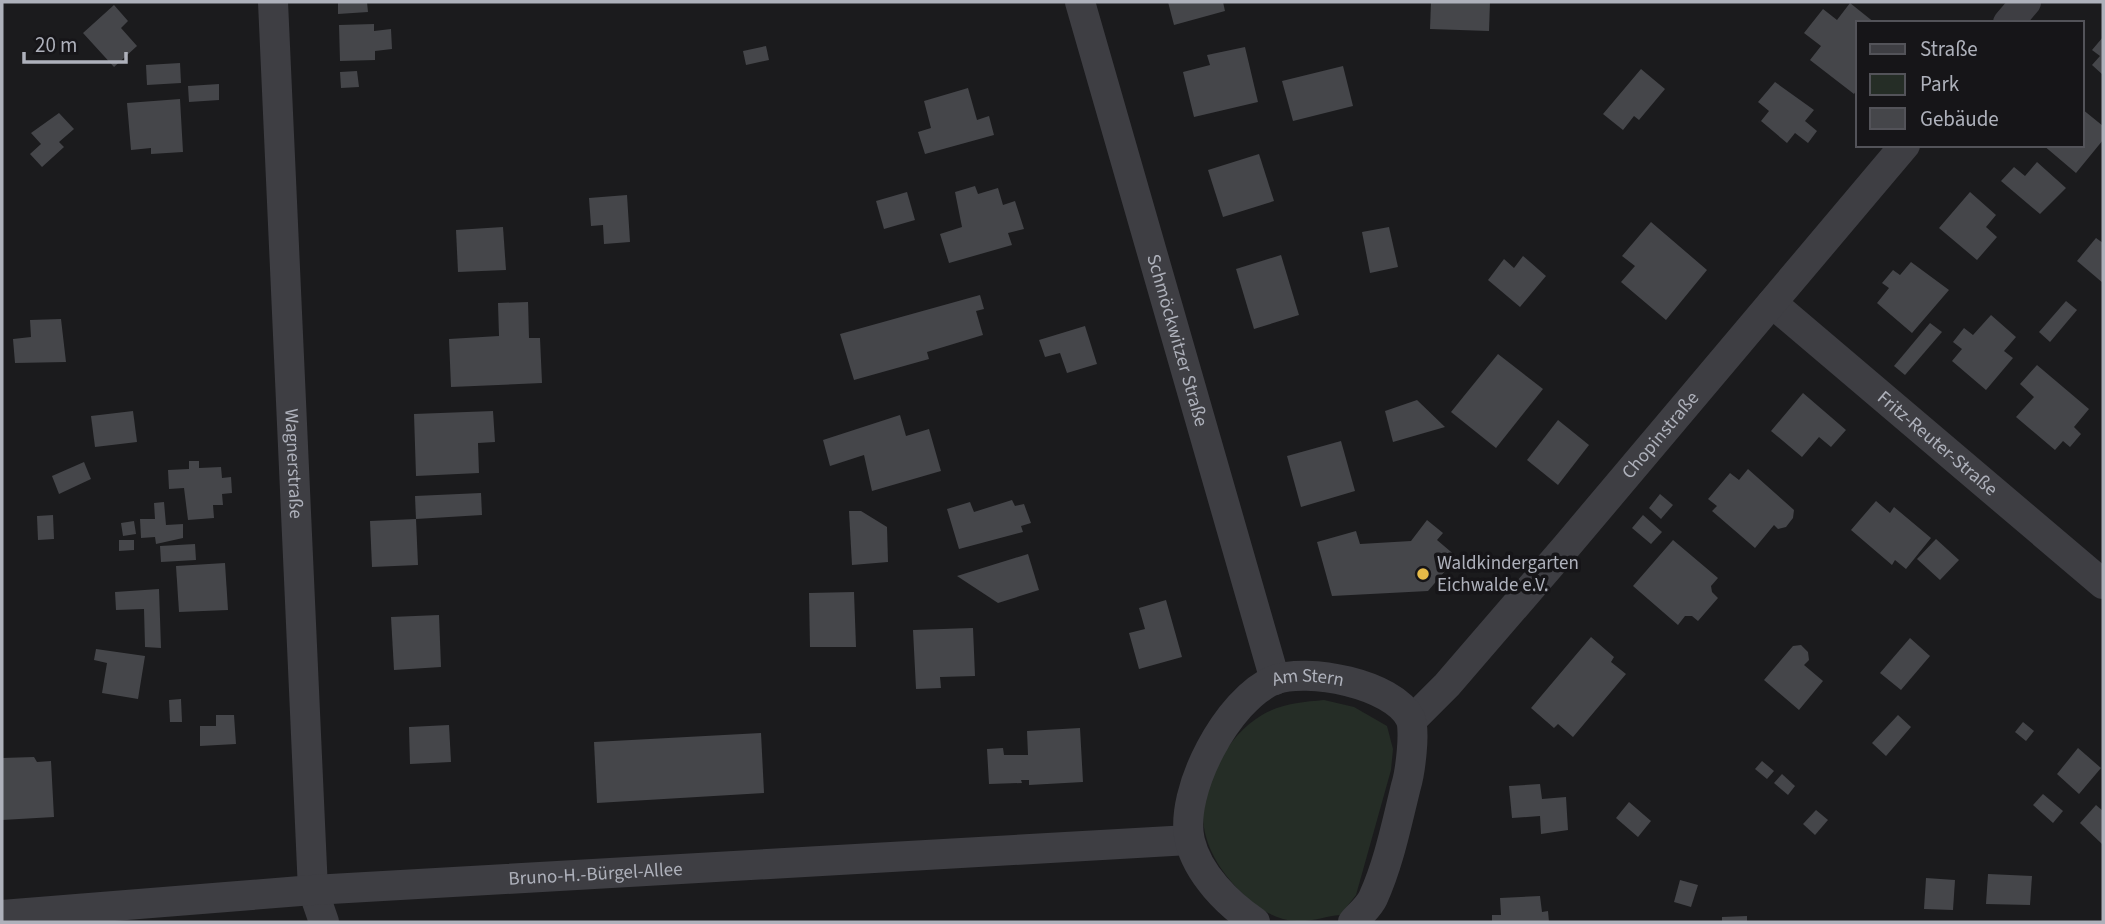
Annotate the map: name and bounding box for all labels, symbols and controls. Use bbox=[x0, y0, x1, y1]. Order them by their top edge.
scale bar bbox=[24, 21, 126, 65]
legend bbox=[1856, 21, 2084, 147]
text: 20 m bbox=[35, 30, 77, 60]
text: Straße bbox=[1920, 34, 1978, 64]
text: Park bbox=[1920, 69, 1960, 99]
text: Gebäude bbox=[1920, 104, 1999, 134]
street label: Schmöckwitzer Straße bbox=[1140, 251, 1215, 430]
street label: Fritz-Reuter-Straße bbox=[1871, 384, 2004, 502]
street label: Chopinstraße bbox=[1615, 385, 1705, 485]
street label: Wagnerstraße bbox=[278, 408, 310, 519]
place label: Waldkindergarten Eichwalde e.V. bbox=[1437, 550, 1579, 599]
marker: Waldkindergarten Eichwalde e.V. bbox=[1415, 566, 1431, 582]
street label: Am Stern bbox=[1268, 662, 1346, 694]
street label: Bruno-H.-Bürgel-Allee bbox=[508, 855, 683, 892]

